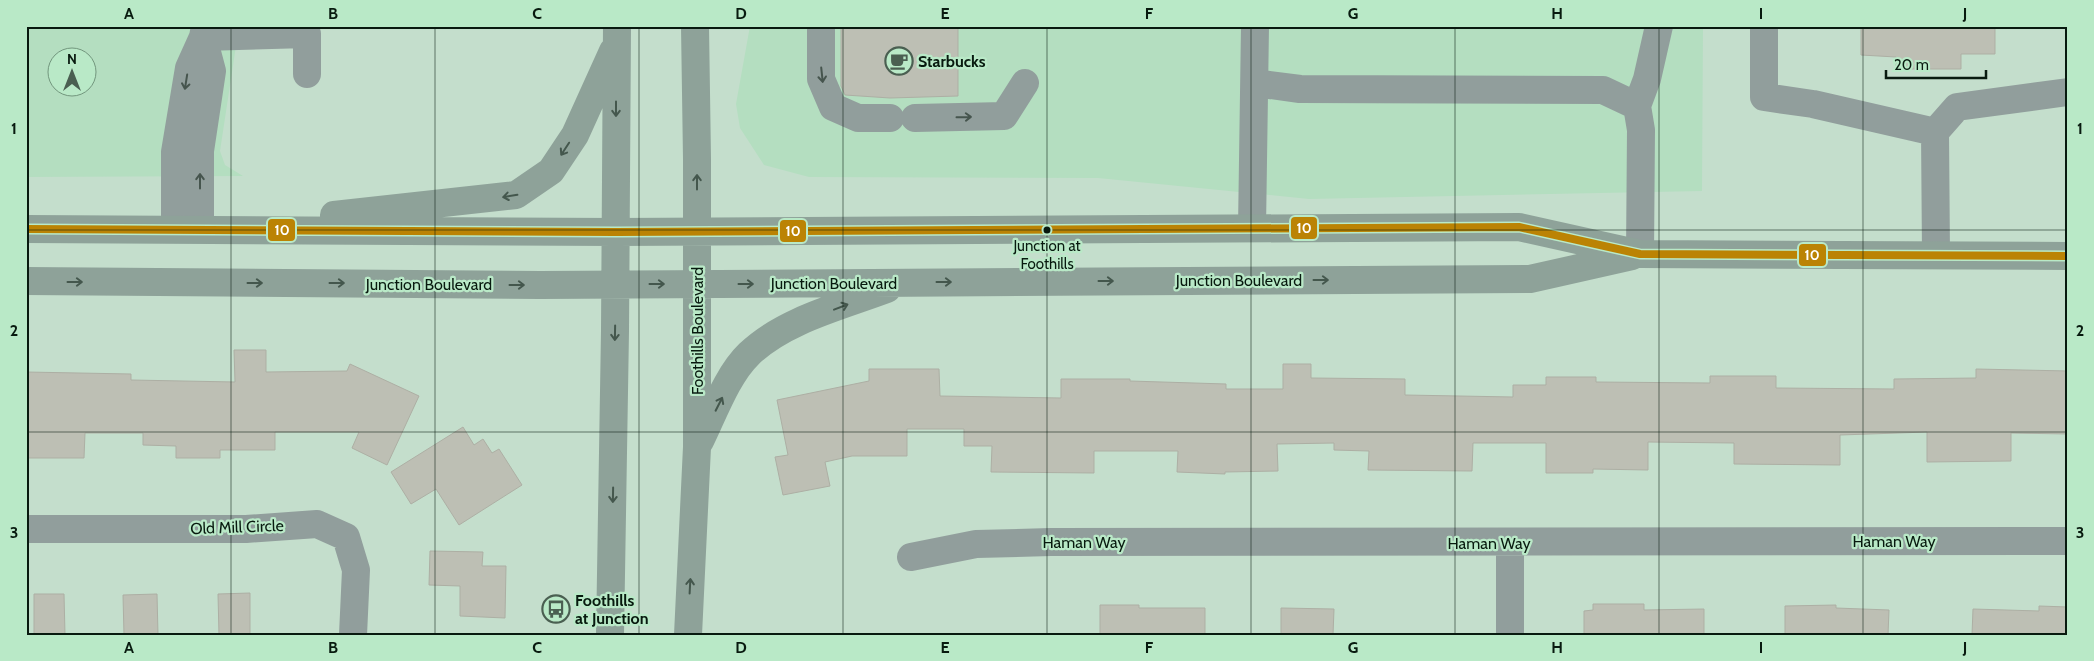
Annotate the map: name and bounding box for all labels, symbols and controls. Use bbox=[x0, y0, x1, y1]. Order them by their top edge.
text: A bbox=[124, 4, 134, 23]
text: B bbox=[328, 4, 338, 23]
text: C bbox=[532, 4, 542, 23]
text: D bbox=[735, 4, 747, 23]
text: E bbox=[940, 4, 950, 23]
text: F bbox=[1145, 4, 1154, 23]
text: G bbox=[1348, 4, 1358, 23]
text: H bbox=[1551, 4, 1563, 23]
text: I bbox=[1759, 4, 1763, 23]
text: J bbox=[1962, 4, 1967, 23]
cafe icon: Starbucks bbox=[884, 46, 914, 76]
north arrow bbox=[48, 48, 98, 98]
scale bar bbox=[1886, 48, 1986, 80]
text: N bbox=[67, 50, 77, 68]
place label: Starbucks bbox=[918, 52, 986, 71]
text: 20 m bbox=[1894, 56, 1929, 74]
one-way arrow bbox=[817, 66, 827, 82]
one-way arrow bbox=[181, 74, 191, 90]
one-way arrow bbox=[611, 100, 621, 116]
one-way arrow bbox=[956, 112, 972, 121]
text: 1 bbox=[11, 119, 17, 138]
text: 1 bbox=[2077, 119, 2083, 138]
one-way arrow bbox=[560, 142, 570, 156]
one-way arrow bbox=[195, 173, 205, 189]
one-way arrow bbox=[692, 175, 702, 191]
one-way arrow bbox=[502, 191, 518, 201]
line badge: 10 bbox=[1290, 216, 1318, 240]
line badge: 10 bbox=[267, 218, 296, 242]
line badge: 10 bbox=[779, 219, 807, 243]
text: 10 bbox=[1296, 219, 1312, 237]
text: 10 bbox=[274, 221, 290, 239]
text: 10 bbox=[785, 222, 801, 240]
marker: Junction at Foothills bbox=[1042, 225, 1052, 235]
place label: Junction at Foothills bbox=[1012, 237, 1081, 273]
line badge: 10 bbox=[1798, 243, 1827, 267]
text: 10 bbox=[1804, 246, 1820, 264]
street label: Foothills Boulevard bbox=[688, 267, 707, 395]
street label: Junction Boulevard bbox=[1175, 271, 1302, 290]
street label: Junction Boulevard bbox=[770, 274, 897, 293]
street label: Junction Boulevard bbox=[365, 275, 492, 294]
one-way arrow bbox=[1312, 275, 1329, 285]
one-way arrow bbox=[1098, 276, 1114, 286]
one-way arrow bbox=[66, 277, 83, 287]
one-way arrow bbox=[935, 277, 951, 287]
one-way arrow bbox=[246, 278, 263, 288]
one-way arrow bbox=[328, 278, 345, 288]
one-way arrow bbox=[648, 279, 664, 289]
one-way arrow bbox=[738, 279, 754, 289]
one-way arrow bbox=[508, 280, 525, 290]
one-way arrow bbox=[833, 302, 848, 311]
text: 2 bbox=[10, 321, 18, 340]
text: 2 bbox=[2076, 321, 2084, 340]
one-way arrow bbox=[610, 324, 620, 341]
one-way arrow bbox=[715, 397, 724, 412]
one-way arrow bbox=[608, 487, 618, 503]
street label: Old Mill Circle bbox=[190, 516, 284, 538]
text: 3 bbox=[10, 523, 18, 542]
text: 3 bbox=[2076, 523, 2084, 542]
street label: Haman Way bbox=[1852, 532, 1936, 551]
street label: Haman Way bbox=[1042, 533, 1126, 552]
street label: Haman Way bbox=[1447, 534, 1531, 553]
one-way arrow bbox=[686, 578, 695, 594]
place label: Foothills at Junction bbox=[575, 591, 649, 628]
bus stop icon: Foothills at Junction bbox=[541, 594, 571, 624]
text: A bbox=[124, 638, 134, 657]
text: B bbox=[328, 638, 338, 657]
text: C bbox=[532, 638, 542, 657]
text: D bbox=[735, 638, 747, 657]
text: E bbox=[940, 638, 950, 657]
text: F bbox=[1145, 638, 1154, 657]
text: G bbox=[1348, 638, 1358, 657]
text: H bbox=[1551, 638, 1563, 657]
text: I bbox=[1759, 638, 1763, 657]
text: J bbox=[1962, 638, 1967, 657]

